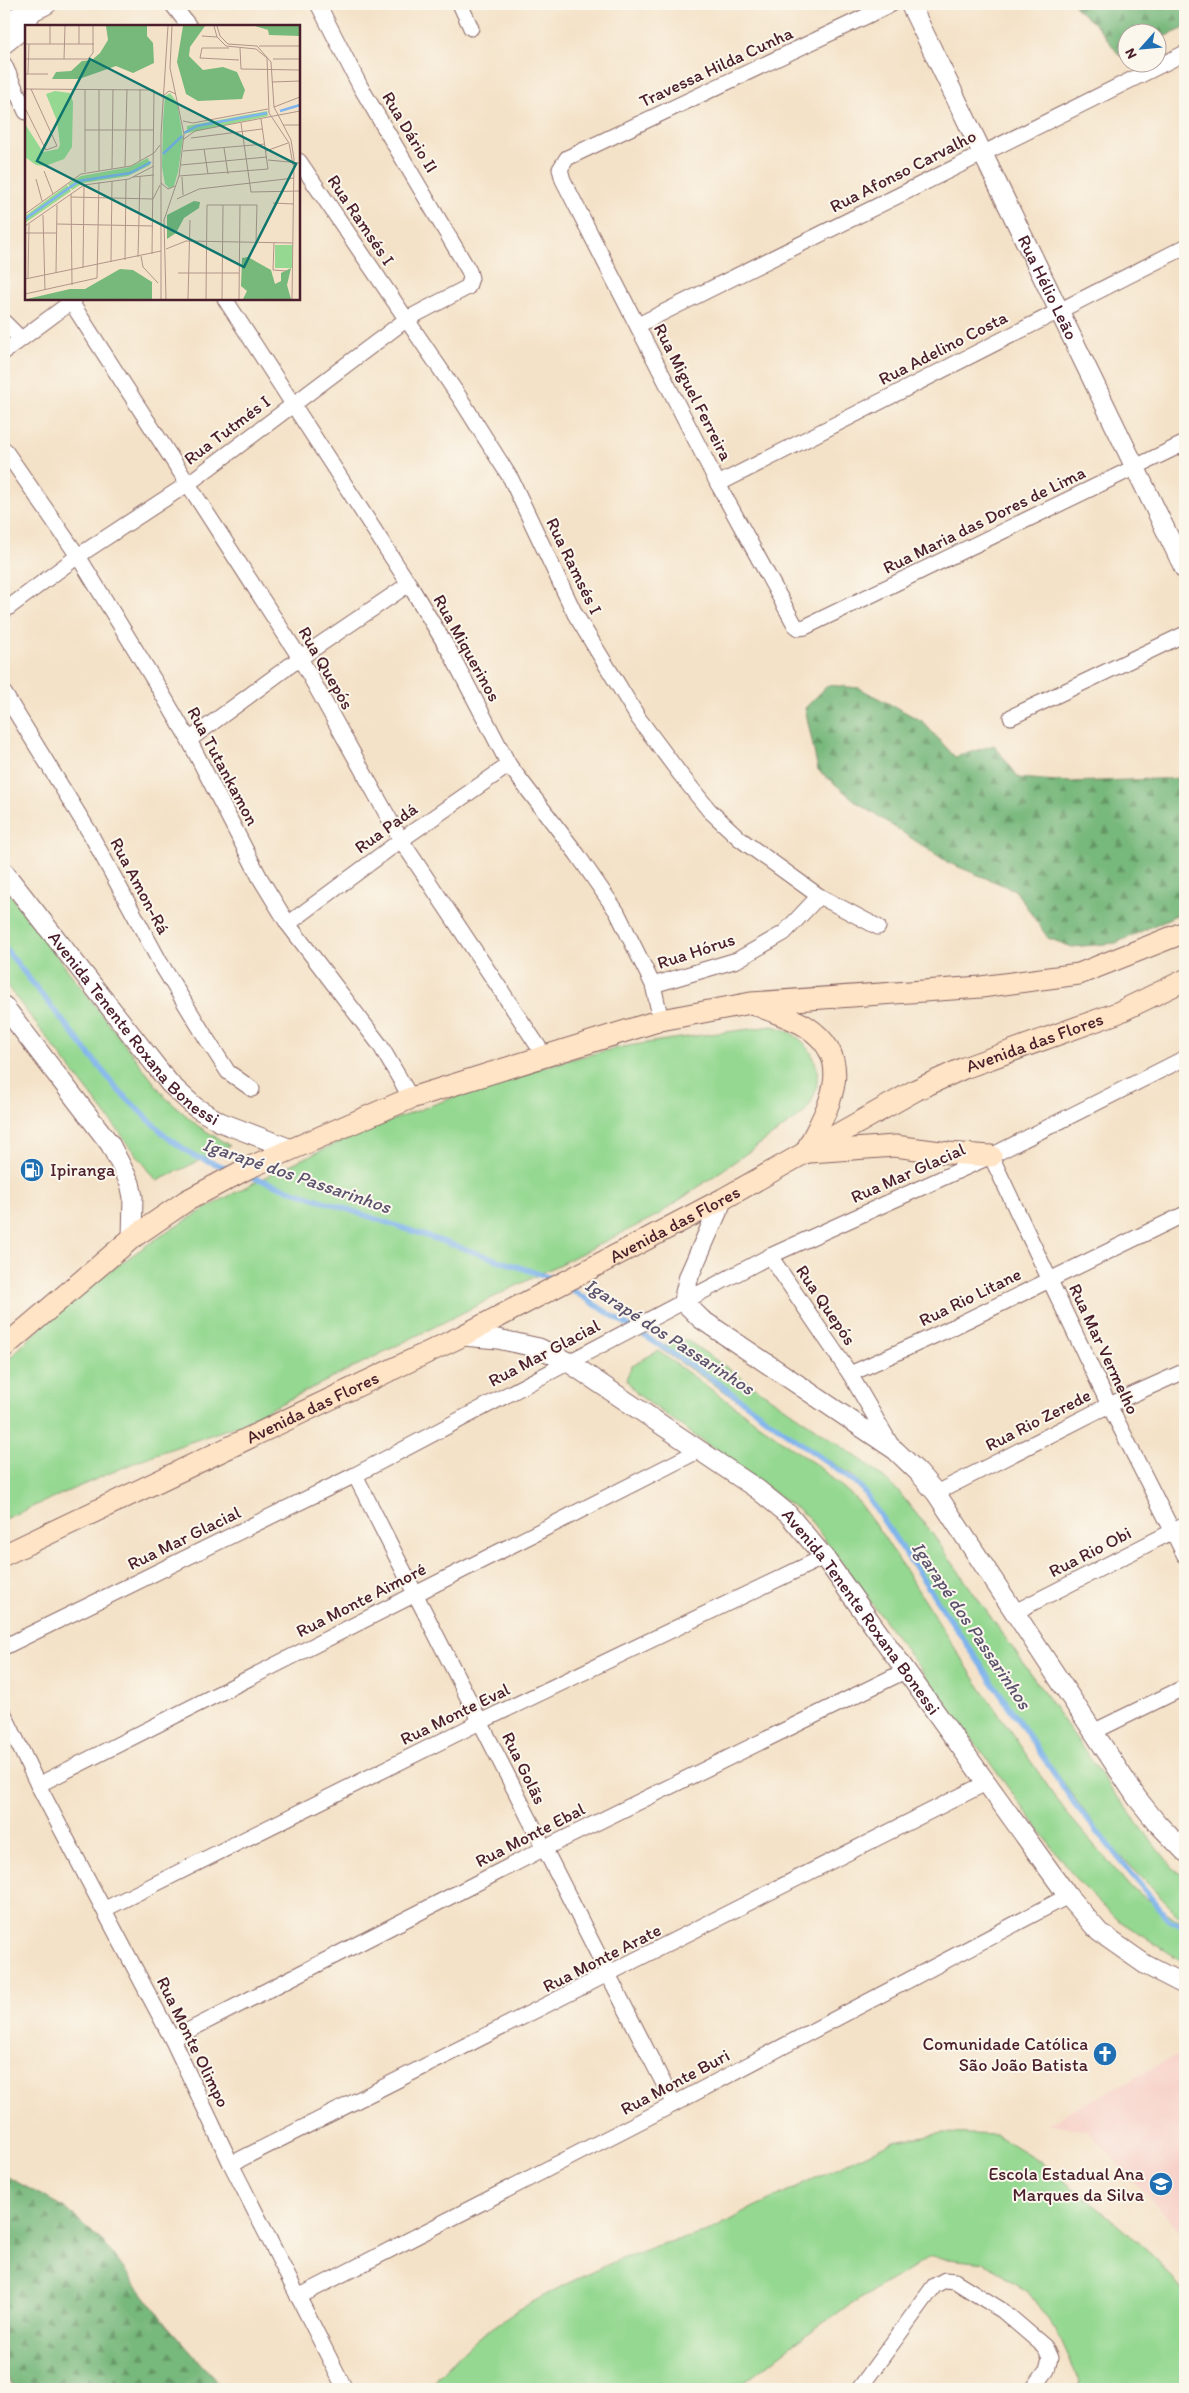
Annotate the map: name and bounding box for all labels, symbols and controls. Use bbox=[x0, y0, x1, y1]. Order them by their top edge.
street label: Travessa Hilda Cunha bbox=[636, 22, 797, 112]
north arrow bbox=[1116, 22, 1166, 72]
inset map bbox=[25, 25, 300, 300]
text: N bbox=[1121, 46, 1141, 62]
street label: Rua Dário II bbox=[377, 87, 443, 177]
street label: Rua Afonso Carvalho bbox=[826, 125, 980, 217]
street label: Rua Ramsés I bbox=[323, 170, 399, 270]
street label: Rua Hélio Leão bbox=[1013, 231, 1082, 343]
street label: Rua Adelino Costa bbox=[875, 306, 1012, 390]
street label: Rua Miguel Ferreira bbox=[649, 320, 737, 465]
street label: Rua Tutmés I bbox=[179, 390, 275, 470]
street label: Rua Maria das Dores de Lima bbox=[879, 461, 1089, 579]
street label: Rua Ramsés I bbox=[541, 514, 607, 618]
street label: Rua Miquerinos bbox=[428, 590, 506, 706]
street label: Rua Quepós bbox=[293, 623, 359, 713]
street label: Rua Tutankamon bbox=[182, 703, 264, 830]
street label: Rua Padá bbox=[350, 797, 422, 858]
street label: Rua Amon-Rá bbox=[105, 834, 175, 939]
street label: Avenida Tenente Roxana Bonessi bbox=[44, 927, 223, 1130]
street label: Rua Hórus bbox=[654, 928, 738, 974]
street label: Avenida das Flores bbox=[963, 1008, 1106, 1077]
water label: Igarapé dos Passarinhos bbox=[200, 1133, 395, 1219]
street label: Rua Mar Glacial bbox=[847, 1138, 969, 1208]
fuel station icon: Ipiranga bbox=[19, 1157, 45, 1183]
place label: Ipiranga bbox=[50, 1159, 116, 1181]
street label: Avenida das Flores bbox=[606, 1181, 744, 1268]
street label: Rua Quepós bbox=[791, 1261, 861, 1349]
street label: Rua Rio Litane bbox=[915, 1263, 1025, 1331]
water label: Igarapé dos Passarinhos bbox=[581, 1273, 760, 1401]
street label: Rua Mar Vermelho bbox=[1064, 1280, 1144, 1418]
street label: Rua Mar Glacial bbox=[484, 1314, 604, 1392]
street label: Avenida das Flores bbox=[243, 1366, 382, 1449]
street label: Rua Rio Zerede bbox=[982, 1384, 1094, 1456]
street label: Rua Mar Glacial bbox=[124, 1501, 244, 1575]
street label: Avenida Tenente Roxana Bonessi bbox=[777, 1504, 945, 1719]
street label: Rua Rio Obi bbox=[1045, 1522, 1135, 1582]
water label: Igarapé dos Passarinhos bbox=[907, 1537, 1037, 1715]
street label: Rua Monte Aimoré bbox=[292, 1558, 430, 1642]
street label: Rua Monte Eval bbox=[397, 1678, 513, 1750]
street label: Rua Golãs bbox=[497, 1728, 551, 1808]
street label: Rua Monte Ebal bbox=[471, 1798, 589, 1872]
street label: Rua Monte Arate bbox=[539, 1919, 665, 1997]
street label: Rua Monte Olimpo bbox=[152, 1973, 234, 2111]
place label: Comunidade Católica São João Batista bbox=[923, 2033, 1089, 2076]
church icon: Comunidade Católica São João Batista bbox=[1092, 2041, 1118, 2067]
street label: Rua Monte Buri bbox=[617, 2044, 733, 2120]
place label: Escola Estadual Ana Marques da Silva bbox=[988, 2163, 1145, 2206]
school or university icon: Escola Estadual Ana Marques da Silva bbox=[1148, 2171, 1174, 2197]

